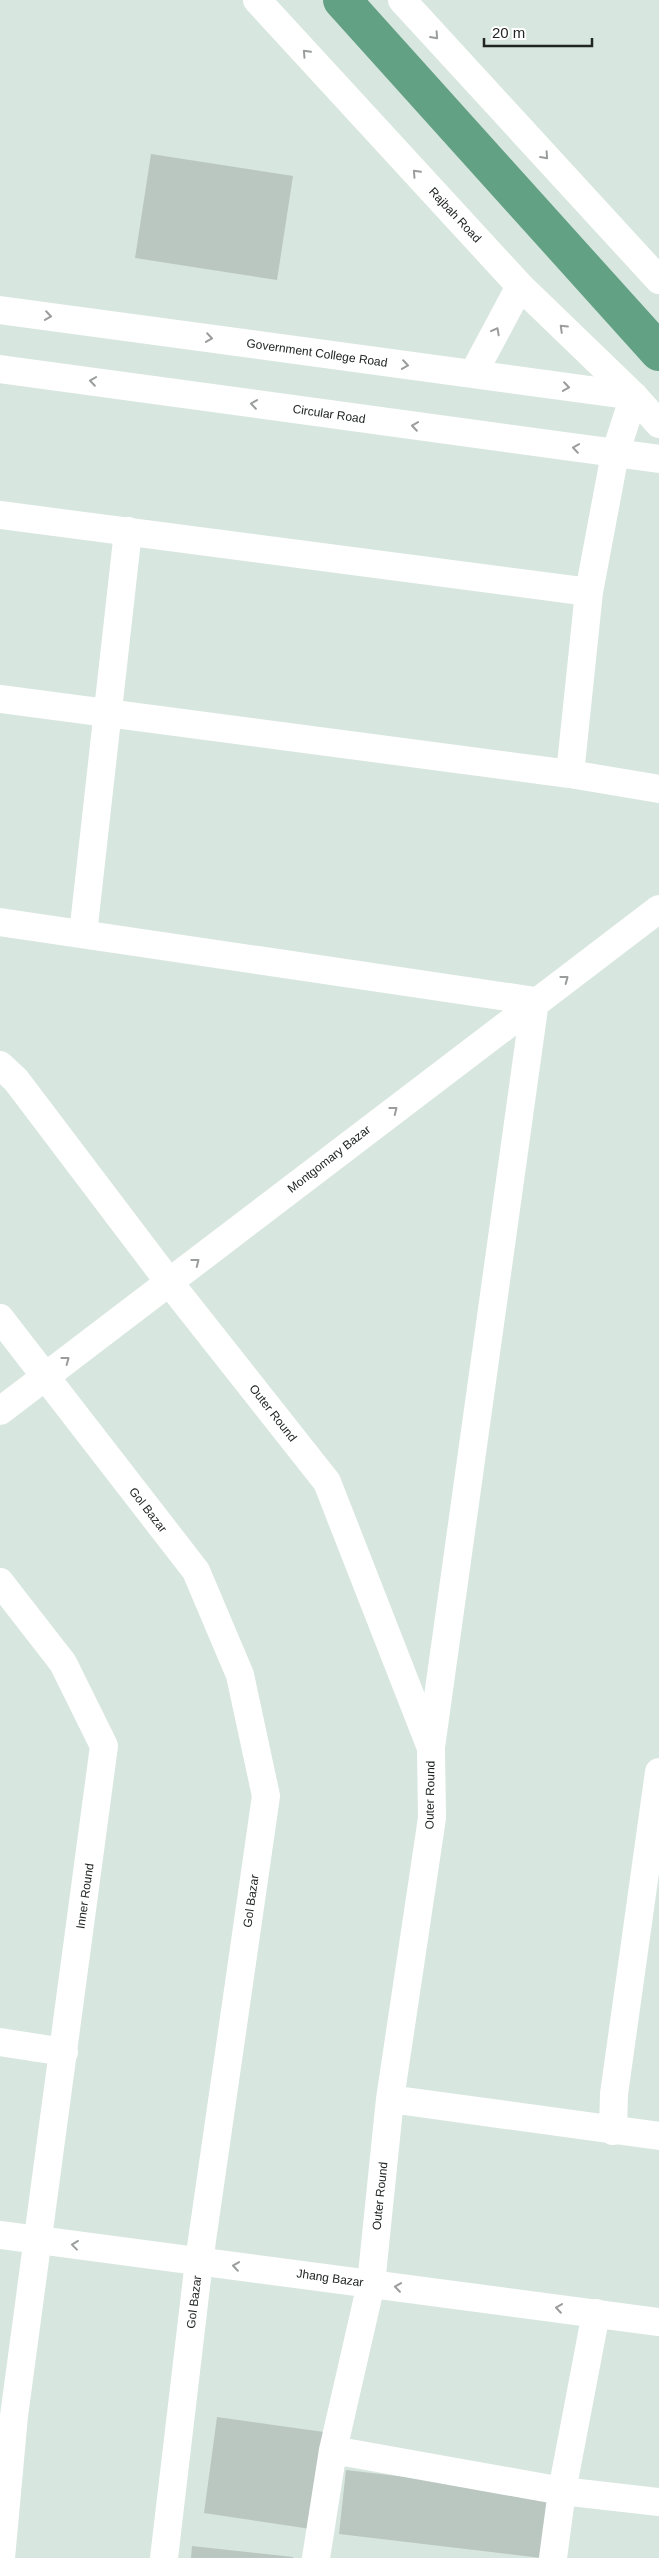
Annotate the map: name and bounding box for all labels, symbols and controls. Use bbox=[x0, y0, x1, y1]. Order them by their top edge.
scale bar bbox=[484, 15, 592, 47]
text: 20 m bbox=[492, 24, 525, 41]
one-way arrow bbox=[429, 30, 438, 39]
one-way arrow bbox=[303, 50, 312, 59]
one-way arrow bbox=[539, 150, 548, 159]
one-way arrow bbox=[413, 169, 422, 178]
street label: Rajbah Road bbox=[426, 185, 484, 245]
one-way arrow bbox=[45, 310, 53, 321]
one-way arrow bbox=[560, 324, 569, 333]
one-way arrow bbox=[490, 327, 500, 336]
one-way arrow bbox=[206, 332, 214, 343]
street label: Government College Road bbox=[246, 336, 388, 370]
one-way arrow bbox=[401, 359, 409, 370]
one-way arrow bbox=[89, 377, 97, 387]
one-way arrow bbox=[562, 381, 570, 391]
one-way arrow bbox=[250, 399, 258, 409]
street label: Circular Road bbox=[292, 402, 366, 426]
one-way arrow bbox=[411, 421, 419, 432]
one-way arrow bbox=[572, 443, 580, 454]
one-way arrow bbox=[559, 976, 569, 985]
one-way arrow bbox=[388, 1107, 397, 1115]
street label: Montgomary Bazar bbox=[285, 1122, 373, 1196]
one-way arrow bbox=[190, 1258, 199, 1267]
one-way arrow bbox=[61, 1357, 70, 1366]
street label: Outer Round bbox=[246, 1382, 300, 1444]
street label: Gol Bazar bbox=[126, 1485, 170, 1535]
street label: Outer Round bbox=[422, 1761, 438, 1829]
street label: Inner Round bbox=[73, 1862, 97, 1930]
street label: Gol Bazar bbox=[240, 1874, 262, 1928]
street label: Outer Round bbox=[369, 2161, 391, 2231]
one-way arrow bbox=[71, 2240, 79, 2251]
one-way arrow bbox=[232, 2261, 240, 2272]
street label: Jhang Bazar bbox=[296, 2266, 364, 2290]
street label: Gol Bazar bbox=[184, 2275, 204, 2329]
one-way arrow bbox=[393, 2282, 401, 2293]
one-way arrow bbox=[554, 2303, 562, 2314]

